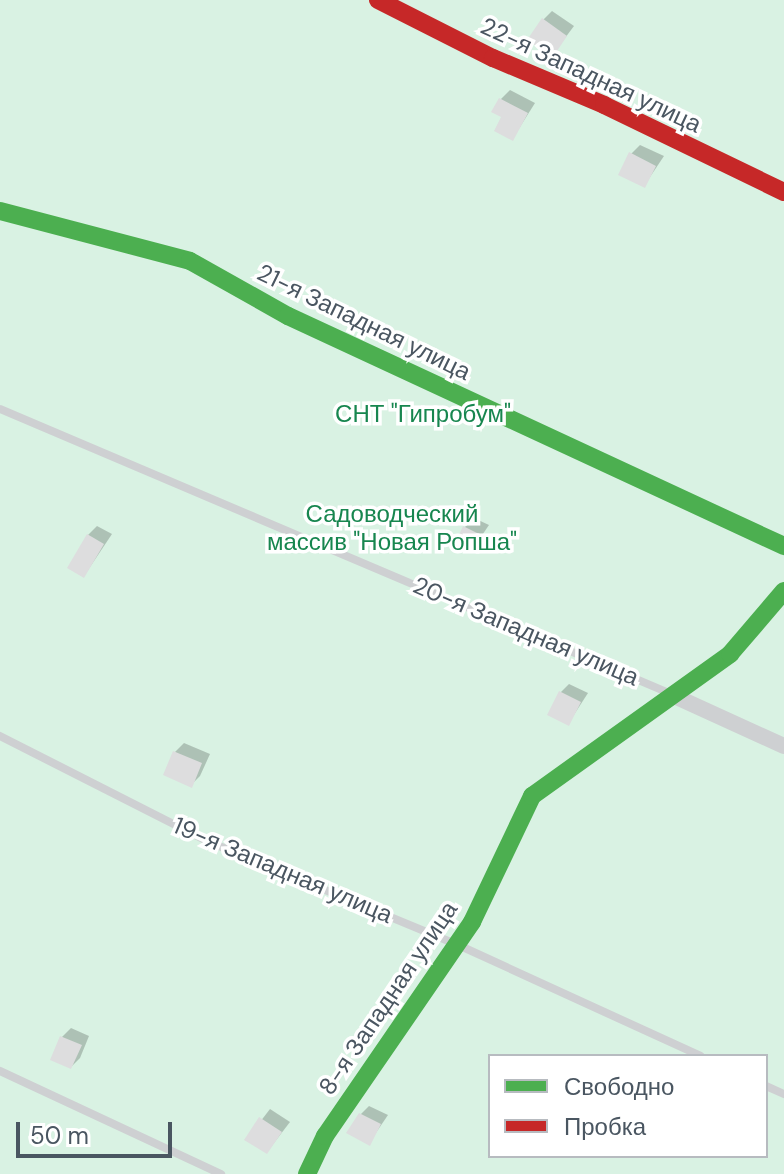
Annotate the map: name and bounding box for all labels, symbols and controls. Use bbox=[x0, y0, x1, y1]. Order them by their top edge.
street label: 22-я Западная улица bbox=[476, 11, 706, 139]
street label: 21-я Западная улица bbox=[253, 258, 475, 386]
park label: СНТ "Гипробум" bbox=[335, 400, 511, 428]
park label: Садоводческий массив "Новая Ропша" bbox=[267, 500, 517, 556]
street label: 20-я Западная улица bbox=[409, 570, 643, 692]
street label: 19-я Западная улица bbox=[169, 811, 397, 929]
street label: 8-я Западная улица bbox=[313, 896, 463, 1100]
legend bbox=[488, 1054, 768, 1158]
text: Свободно bbox=[564, 1071, 674, 1102]
scale bar bbox=[20, 1106, 176, 1156]
text: Пробка bbox=[564, 1111, 646, 1142]
text: 50 m bbox=[30, 1120, 89, 1151]

